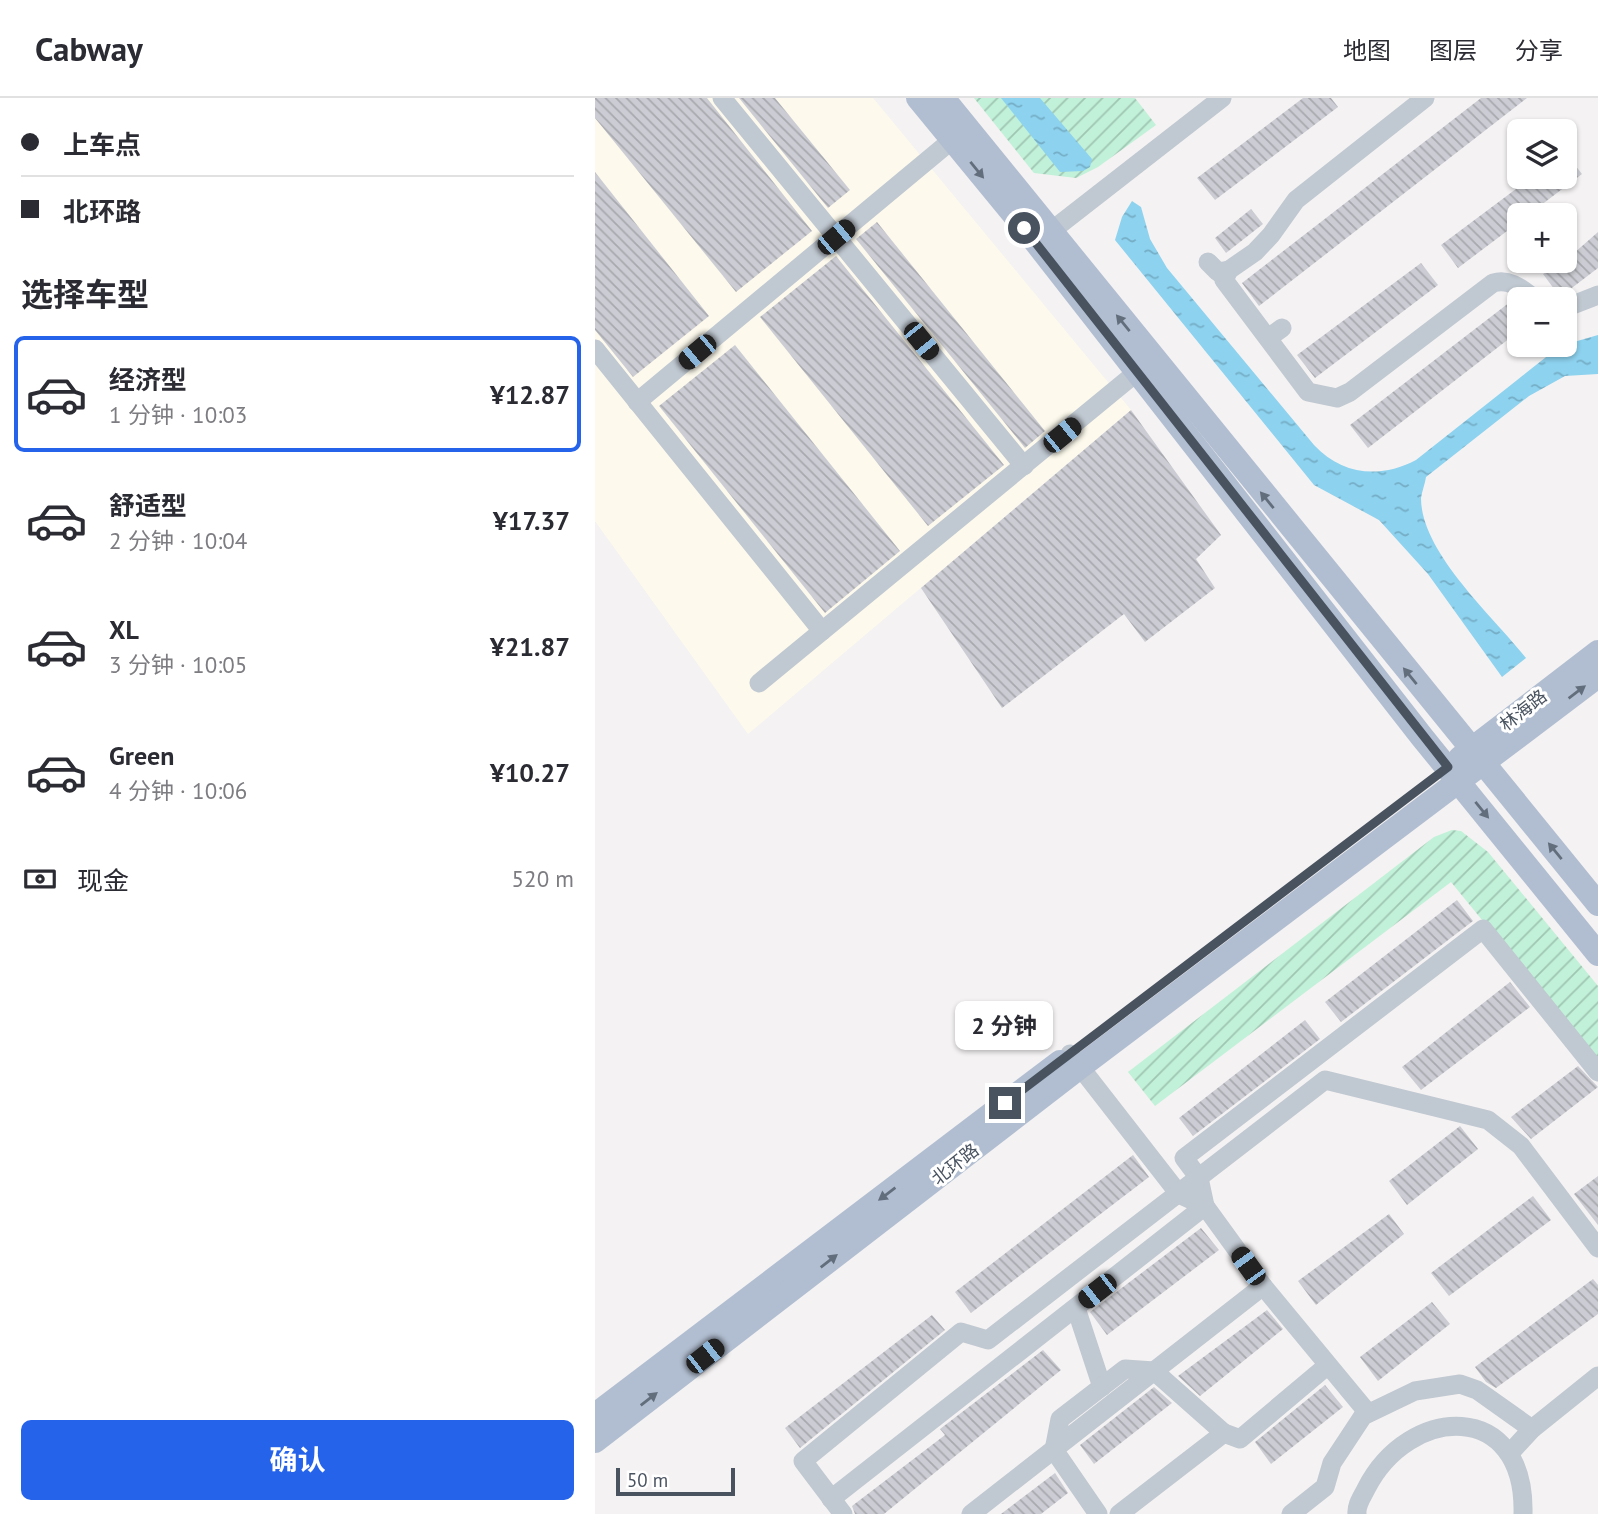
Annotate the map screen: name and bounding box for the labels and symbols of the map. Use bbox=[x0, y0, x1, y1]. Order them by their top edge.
one-way arrow bbox=[969, 160, 984, 178]
route start bbox=[1008, 212, 1040, 244]
car bbox=[814, 215, 859, 259]
one-way arrow bbox=[1116, 314, 1131, 332]
car bbox=[900, 318, 943, 364]
car bbox=[675, 330, 720, 374]
car bbox=[1040, 414, 1085, 456]
one-way arrow bbox=[1259, 491, 1274, 509]
one-way arrow bbox=[1403, 668, 1418, 685]
street label: 林海路 bbox=[1495, 684, 1551, 736]
one-way arrow bbox=[1567, 685, 1586, 699]
one-way arrow bbox=[1474, 801, 1489, 818]
one-way arrow bbox=[1548, 843, 1563, 860]
callout: 2 分钟 bbox=[956, 1002, 1054, 1051]
route end bbox=[989, 1087, 1021, 1119]
street label: 北环路 bbox=[927, 1138, 983, 1190]
one-way arrow bbox=[878, 1186, 896, 1201]
car bbox=[1228, 1243, 1269, 1289]
one-way arrow bbox=[820, 1253, 838, 1268]
car bbox=[1074, 1270, 1121, 1312]
car bbox=[682, 1335, 729, 1377]
one-way arrow bbox=[640, 1393, 658, 1407]
scale bar bbox=[616, 1465, 735, 1497]

